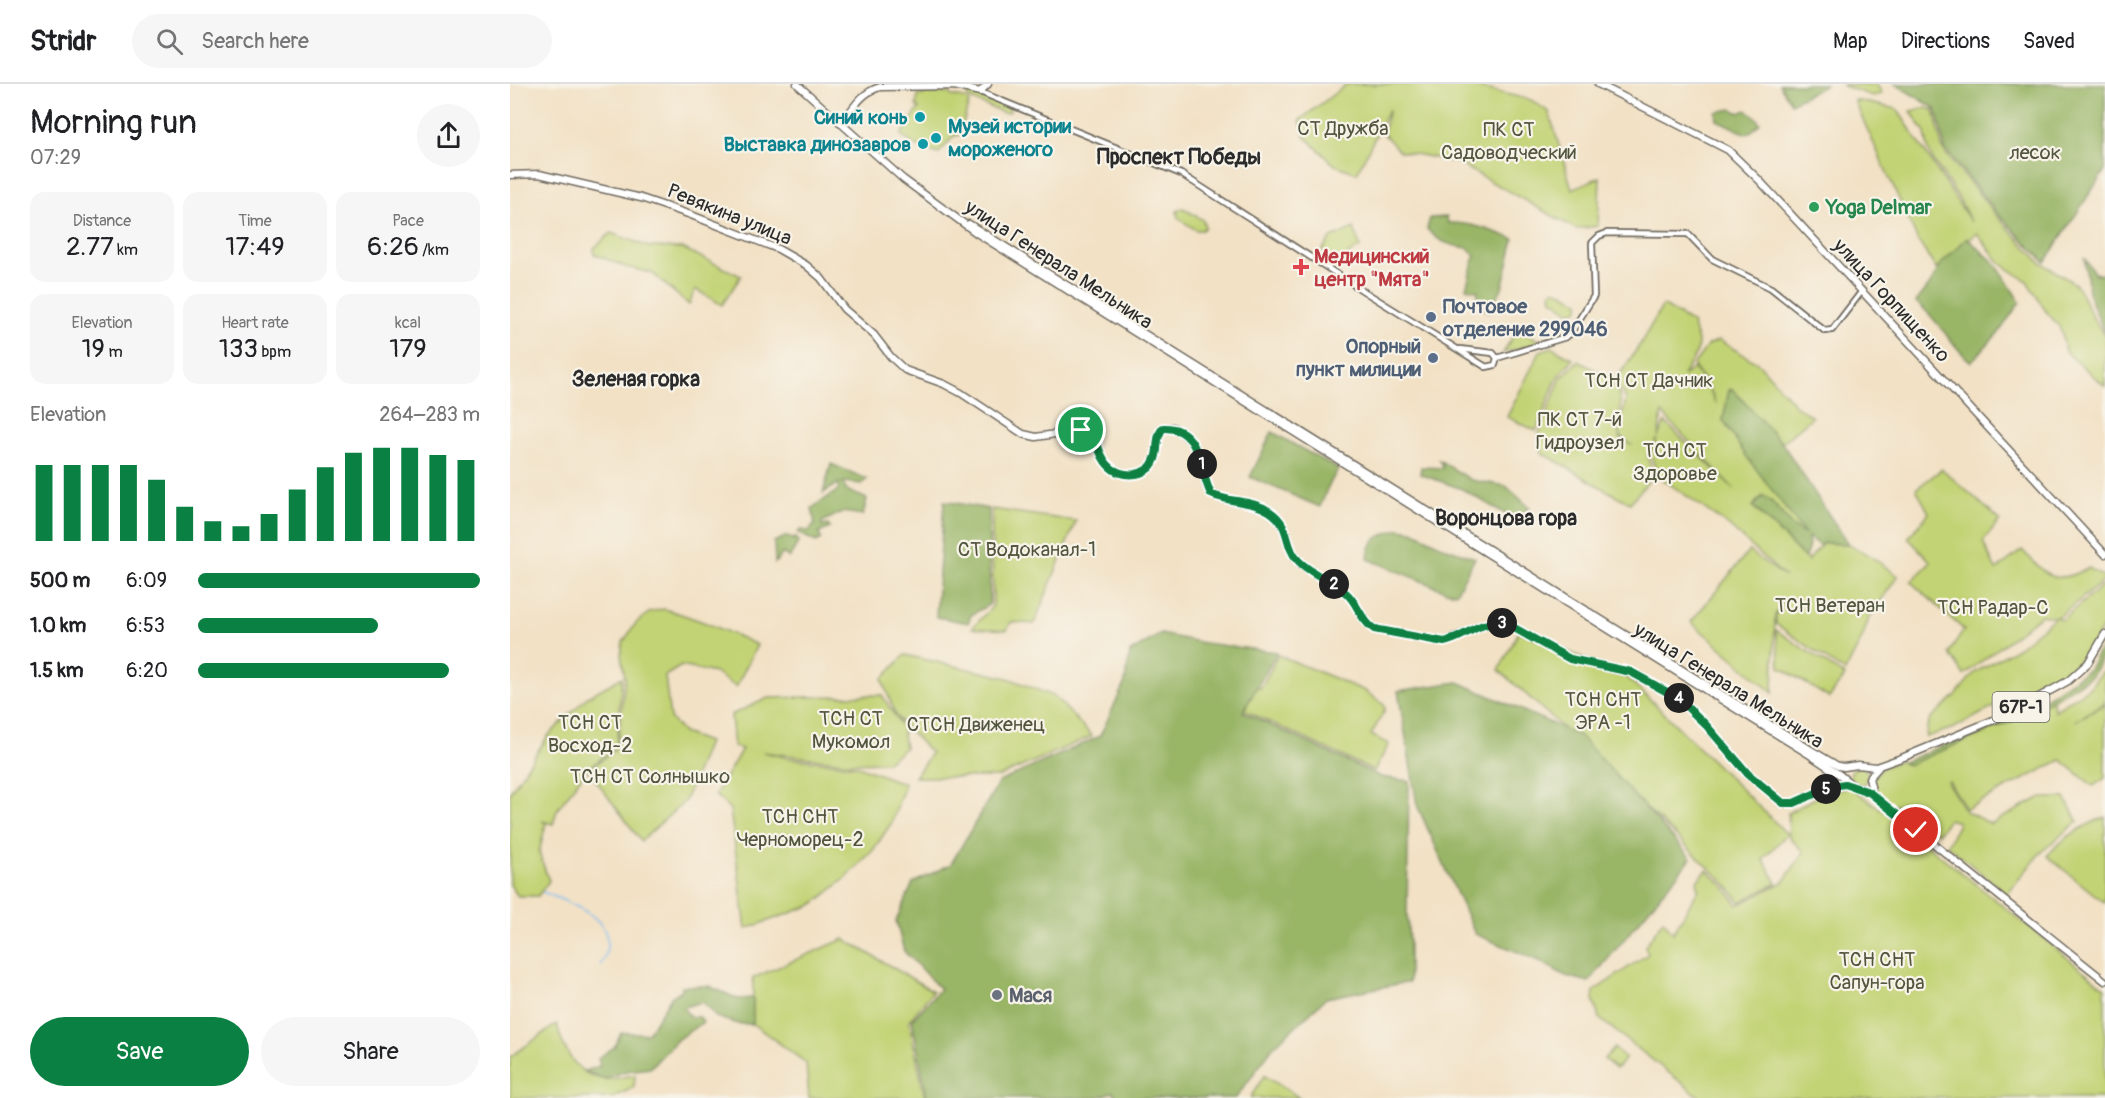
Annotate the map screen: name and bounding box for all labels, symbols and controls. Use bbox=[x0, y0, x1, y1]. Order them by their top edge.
search box bbox=[132, 14, 552, 68]
text: Stridr bbox=[30, 24, 96, 59]
icon: search bbox=[153, 25, 186, 58]
text: Search here bbox=[201, 27, 309, 55]
text: Map bbox=[1833, 28, 1868, 55]
text: Directions bbox=[1901, 28, 1990, 55]
text: Saved bbox=[2023, 28, 2075, 55]
text: Morning run bbox=[30, 102, 197, 143]
button: share bbox=[417, 104, 480, 167]
place label: Синий конь bbox=[814, 105, 908, 130]
marker: Синий конь bbox=[913, 110, 927, 124]
place label: Музей истории мороженого bbox=[948, 114, 1071, 162]
park label: СТ Дружба bbox=[1297, 116, 1389, 141]
park label: ПК СТ Садоводческий bbox=[1441, 117, 1577, 165]
marker: Музей истории мороженого bbox=[929, 131, 943, 145]
place label: Выставка динозавров bbox=[724, 132, 911, 157]
marker: Выставка динозавров bbox=[916, 137, 930, 151]
park label: лесок bbox=[2009, 140, 2061, 165]
district label: Проспект Победы bbox=[1097, 144, 1261, 171]
text: 07:29 bbox=[30, 145, 81, 170]
street label: Ревякина улица bbox=[664, 178, 796, 251]
street label: улица Генерала Мельника bbox=[959, 194, 1157, 334]
place label: Yoga Delmar bbox=[1825, 195, 1932, 220]
marker: Yoga Delmar bbox=[1807, 200, 1821, 214]
text: Distance bbox=[73, 211, 131, 231]
text: Time bbox=[238, 211, 272, 231]
text: Pace bbox=[392, 211, 424, 231]
text: 2.77 bbox=[66, 231, 114, 263]
text: 17:49 bbox=[225, 231, 285, 263]
text: 6:26 bbox=[367, 231, 419, 263]
street label: улица Горпищенко bbox=[1827, 233, 1956, 368]
text: km bbox=[114, 240, 138, 260]
text: /km bbox=[419, 240, 449, 260]
place label: Медицинский центр "Мята" bbox=[1314, 244, 1430, 292]
marker: Медицинский центр "Мята" bbox=[1292, 258, 1310, 276]
place label: Почтовое отделение 299046 bbox=[1442, 294, 1608, 342]
marker: Почтовое отделение 299046 bbox=[1424, 310, 1438, 324]
text: Elevation bbox=[72, 313, 132, 333]
text: Heart rate bbox=[221, 313, 289, 333]
text: kcal bbox=[395, 313, 421, 333]
text: 19 bbox=[81, 333, 105, 365]
text: 133 bbox=[219, 333, 258, 365]
text: 179 bbox=[389, 333, 427, 365]
place label: Опорный пункт милиции bbox=[1296, 334, 1421, 382]
text: m bbox=[105, 342, 123, 362]
text: bpm bbox=[258, 342, 291, 362]
marker: Опорный пункт милиции bbox=[1426, 351, 1440, 365]
district label: Зеленая горка bbox=[572, 366, 700, 393]
park label: ТСН СТ Дачник bbox=[1585, 368, 1713, 393]
text: Elevation bbox=[30, 402, 106, 427]
text: 264–283 m bbox=[379, 402, 480, 427]
pin bbox=[1055, 404, 1106, 455]
park label: ПК СТ 7-й Гидроузел bbox=[1535, 407, 1625, 455]
icon: arrive bbox=[1064, 413, 1097, 446]
park label: ТСН СТ Здоровье bbox=[1633, 438, 1717, 486]
pin: 1 bbox=[1187, 449, 1217, 479]
text: 1 bbox=[1199, 454, 1205, 474]
district label: Воронцова гора bbox=[1435, 505, 1577, 532]
park label: СТ Водоканал-1 bbox=[958, 537, 1096, 562]
text: 500 m bbox=[30, 568, 90, 593]
text: 6:09 bbox=[126, 568, 167, 593]
pin: 2 bbox=[1319, 569, 1349, 599]
text: 2 bbox=[1330, 574, 1338, 594]
park label: ТСН Ветеран bbox=[1775, 593, 1885, 618]
park label: ТСН Радар-С bbox=[1937, 595, 2049, 620]
pin: 3 bbox=[1487, 608, 1517, 638]
text: 1.0 km bbox=[30, 613, 86, 638]
text: 6:53 bbox=[126, 613, 165, 638]
text: 3 bbox=[1498, 613, 1506, 633]
street label: улица Генерала Мельника bbox=[1628, 616, 1828, 754]
text: 1.5 km bbox=[30, 658, 83, 683]
text: 6:20 bbox=[126, 658, 168, 683]
pin: 4 bbox=[1664, 683, 1694, 713]
park label: ТСН СНТ ЭРА -1 bbox=[1565, 687, 1641, 735]
text: 4 bbox=[1674, 688, 1684, 708]
road number: 67Р-1 bbox=[1992, 692, 2050, 722]
park label: ТСН СТ Мукомол bbox=[812, 706, 890, 754]
park label: ТСН СТ Восход-2 bbox=[548, 710, 632, 758]
park label: СТСН Движенец bbox=[907, 712, 1045, 737]
park label: ТСН СТ Солнышко bbox=[570, 764, 730, 789]
pin: 5 bbox=[1811, 774, 1841, 804]
text: 5 bbox=[1822, 779, 1830, 799]
park label: ТСН СНТ Черноморец-2 bbox=[736, 804, 864, 852]
pin bbox=[1890, 804, 1941, 855]
icon: check bbox=[1899, 813, 1932, 846]
park label: ТСН СНТ Сапун-гора bbox=[1829, 947, 1925, 995]
place label: Мася bbox=[1009, 983, 1052, 1008]
marker: Мася bbox=[990, 988, 1004, 1002]
button: Save bbox=[30, 1017, 249, 1086]
button: Share bbox=[261, 1017, 480, 1086]

